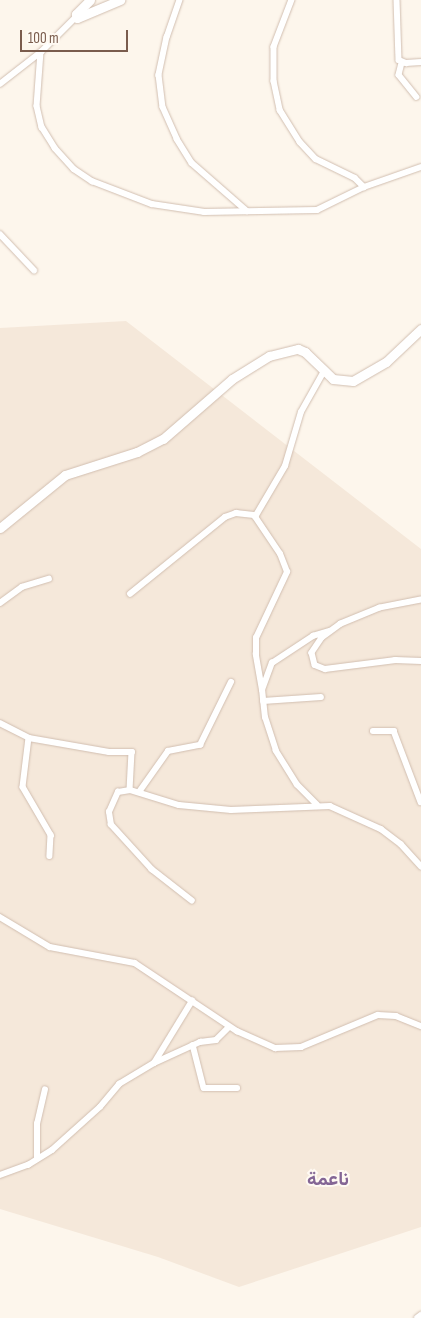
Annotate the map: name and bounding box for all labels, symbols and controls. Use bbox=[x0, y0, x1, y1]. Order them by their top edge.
scale bar bbox=[22, 20, 130, 52]
text: 100 m bbox=[28, 29, 59, 48]
district label: ناعمة bbox=[307, 1169, 349, 1191]

